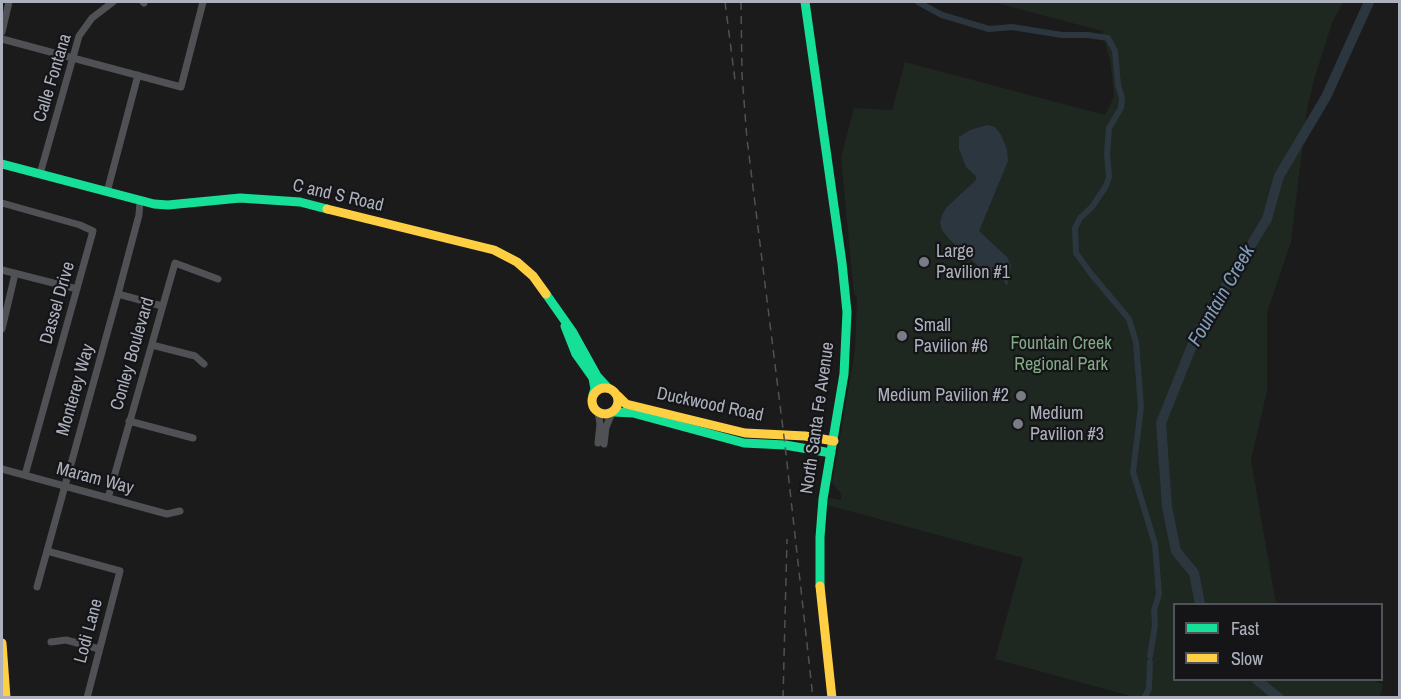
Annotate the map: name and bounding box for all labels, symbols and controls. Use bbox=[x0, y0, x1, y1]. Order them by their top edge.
street label: Calle Fontana bbox=[29, 31, 77, 125]
street label: C and S Road bbox=[290, 175, 386, 217]
place label: Large Pavilion #1 bbox=[936, 241, 1010, 284]
water label: Fountain Creek bbox=[1183, 241, 1261, 351]
marker: Large Pavilion #1 bbox=[917, 255, 931, 269]
street label: Dassel Drive bbox=[36, 259, 80, 347]
street label: Conley Boulevard bbox=[107, 295, 159, 413]
place label: Small Pavilion #6 bbox=[914, 315, 988, 358]
marker: Small Pavilion #6 bbox=[895, 329, 909, 343]
park label: Fountain Creek Regional Park bbox=[1010, 333, 1112, 376]
street label: North Santa Fe Avenue bbox=[797, 341, 839, 495]
street label: Monterey Way bbox=[53, 342, 99, 438]
street label: Duckwood Road bbox=[655, 383, 765, 427]
place label: Medium Pavilion #2 bbox=[878, 385, 1009, 407]
marker: Medium Pavilion #2 bbox=[1014, 389, 1028, 403]
place label: Medium Pavilion #3 bbox=[1030, 403, 1104, 446]
marker: Medium Pavilion #3 bbox=[1011, 417, 1025, 431]
street label: Maram Way bbox=[54, 458, 136, 500]
street label: Lodi Lane bbox=[70, 596, 108, 666]
legend bbox=[1173, 603, 1383, 681]
text: Fast bbox=[1231, 616, 1259, 641]
text: Slow bbox=[1231, 646, 1263, 671]

